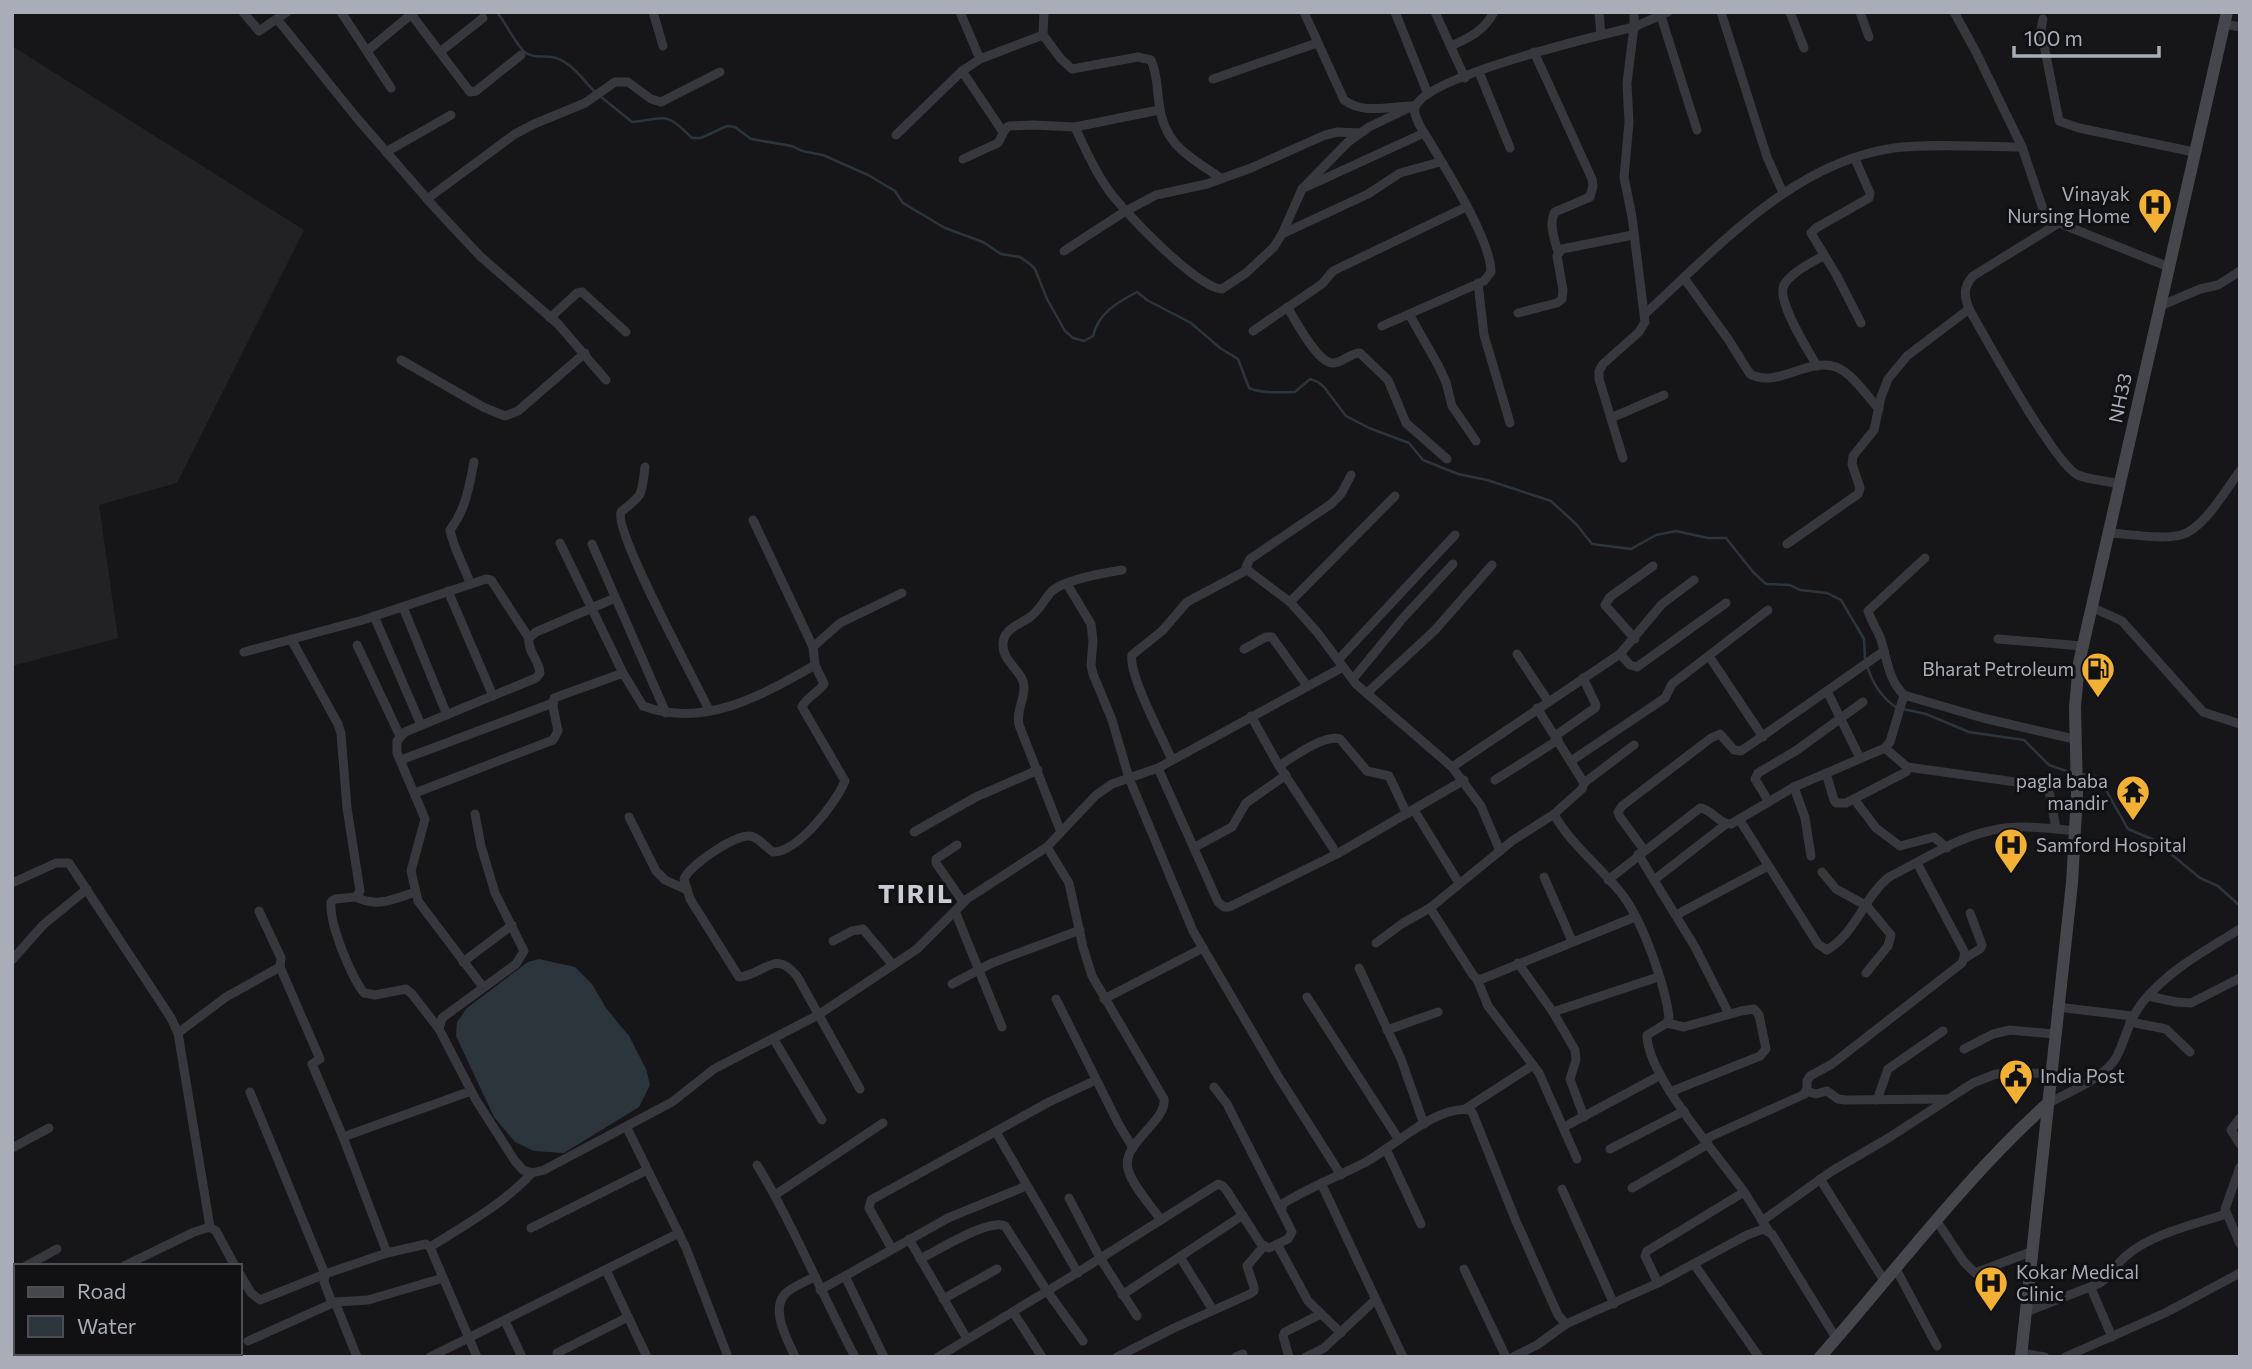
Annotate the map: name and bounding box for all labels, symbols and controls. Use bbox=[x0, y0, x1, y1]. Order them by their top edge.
scale bar bbox=[2014, 14, 2159, 58]
text: 100 m bbox=[2024, 25, 2083, 50]
place label: Vinayak Nursing Home bbox=[2007, 182, 2130, 227]
hospital icon: Vinayak Nursing Home bbox=[2136, 186, 2174, 235]
street label: NH33 bbox=[2103, 371, 2136, 425]
fuel station icon: Bharat Petroleum bbox=[2079, 650, 2117, 699]
place label: Bharat Petroleum bbox=[1922, 657, 2074, 680]
place label: pagla baba mandir bbox=[2016, 769, 2108, 814]
temple icon: pagla baba mandir bbox=[2114, 773, 2152, 822]
hospital icon: Samford Hospital bbox=[1992, 826, 2030, 875]
place label: Samford Hospital bbox=[2036, 833, 2187, 856]
district label: TIRIL bbox=[878, 877, 954, 908]
public building icon: India Post bbox=[1997, 1057, 2035, 1106]
place label: India Post bbox=[2040, 1064, 2125, 1087]
place label: Kokar Medical Clinic bbox=[2016, 1260, 2139, 1305]
legend bbox=[14, 1264, 242, 1355]
hospital icon: Kokar Medical Clinic bbox=[1972, 1264, 2010, 1313]
text: Road bbox=[77, 1278, 126, 1303]
text: Water bbox=[77, 1313, 136, 1338]

